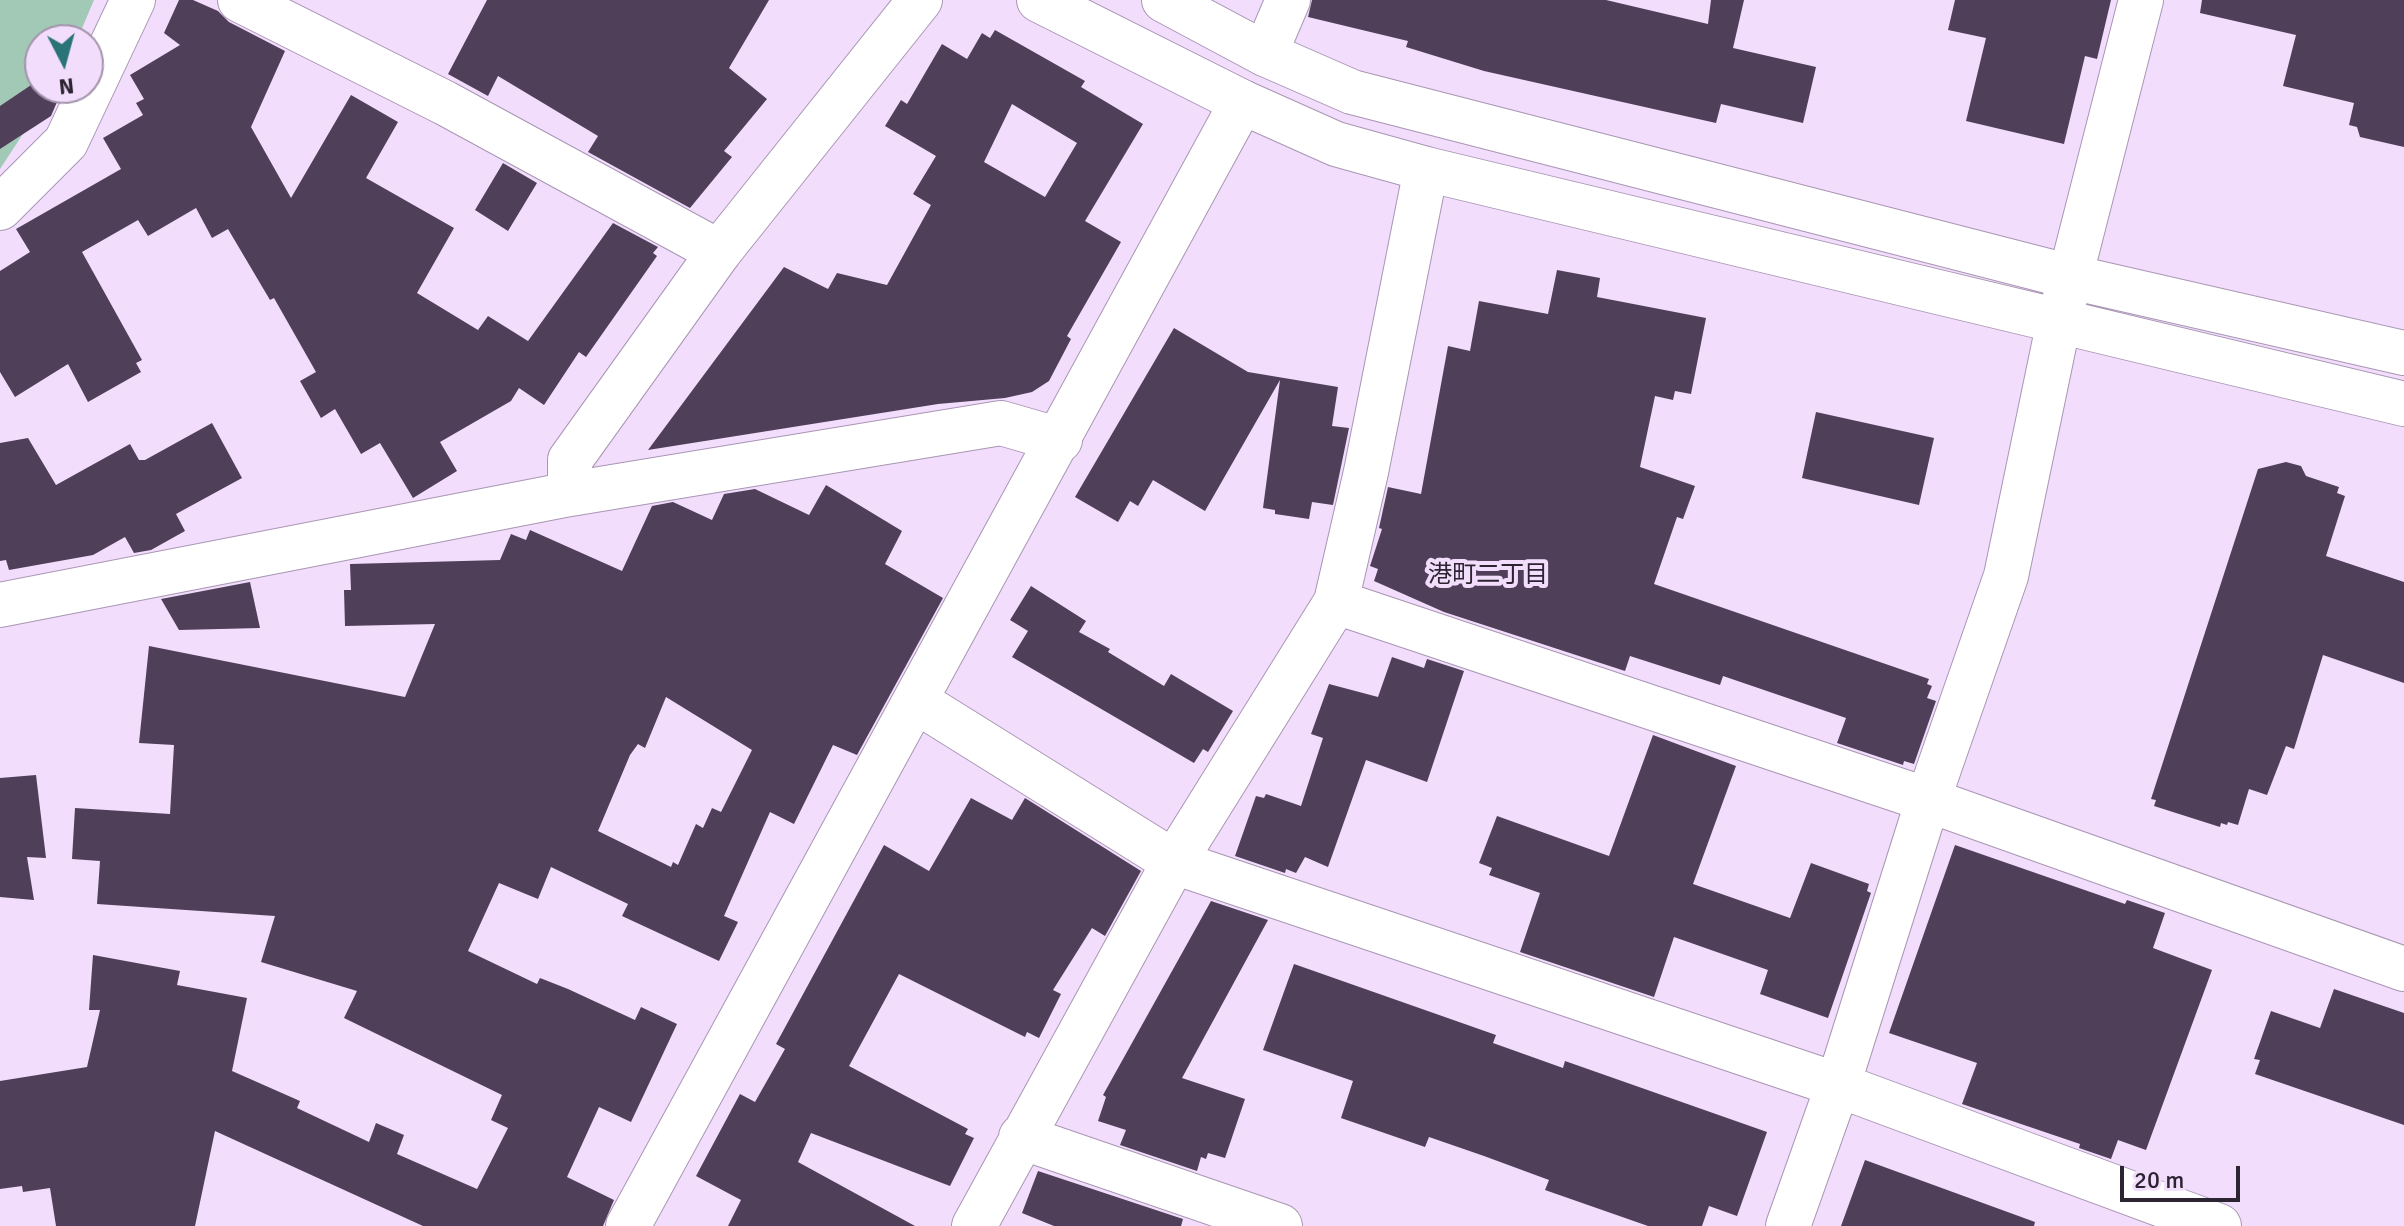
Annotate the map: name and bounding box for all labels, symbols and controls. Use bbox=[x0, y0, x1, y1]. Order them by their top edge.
north arrow bbox=[24, 24, 104, 104]
text: N bbox=[57, 72, 75, 101]
district label: 港町二丁目 bbox=[1428, 562, 1548, 590]
scale bar bbox=[2124, 1150, 2244, 1200]
text: 20 m bbox=[2134, 1165, 2184, 1195]

